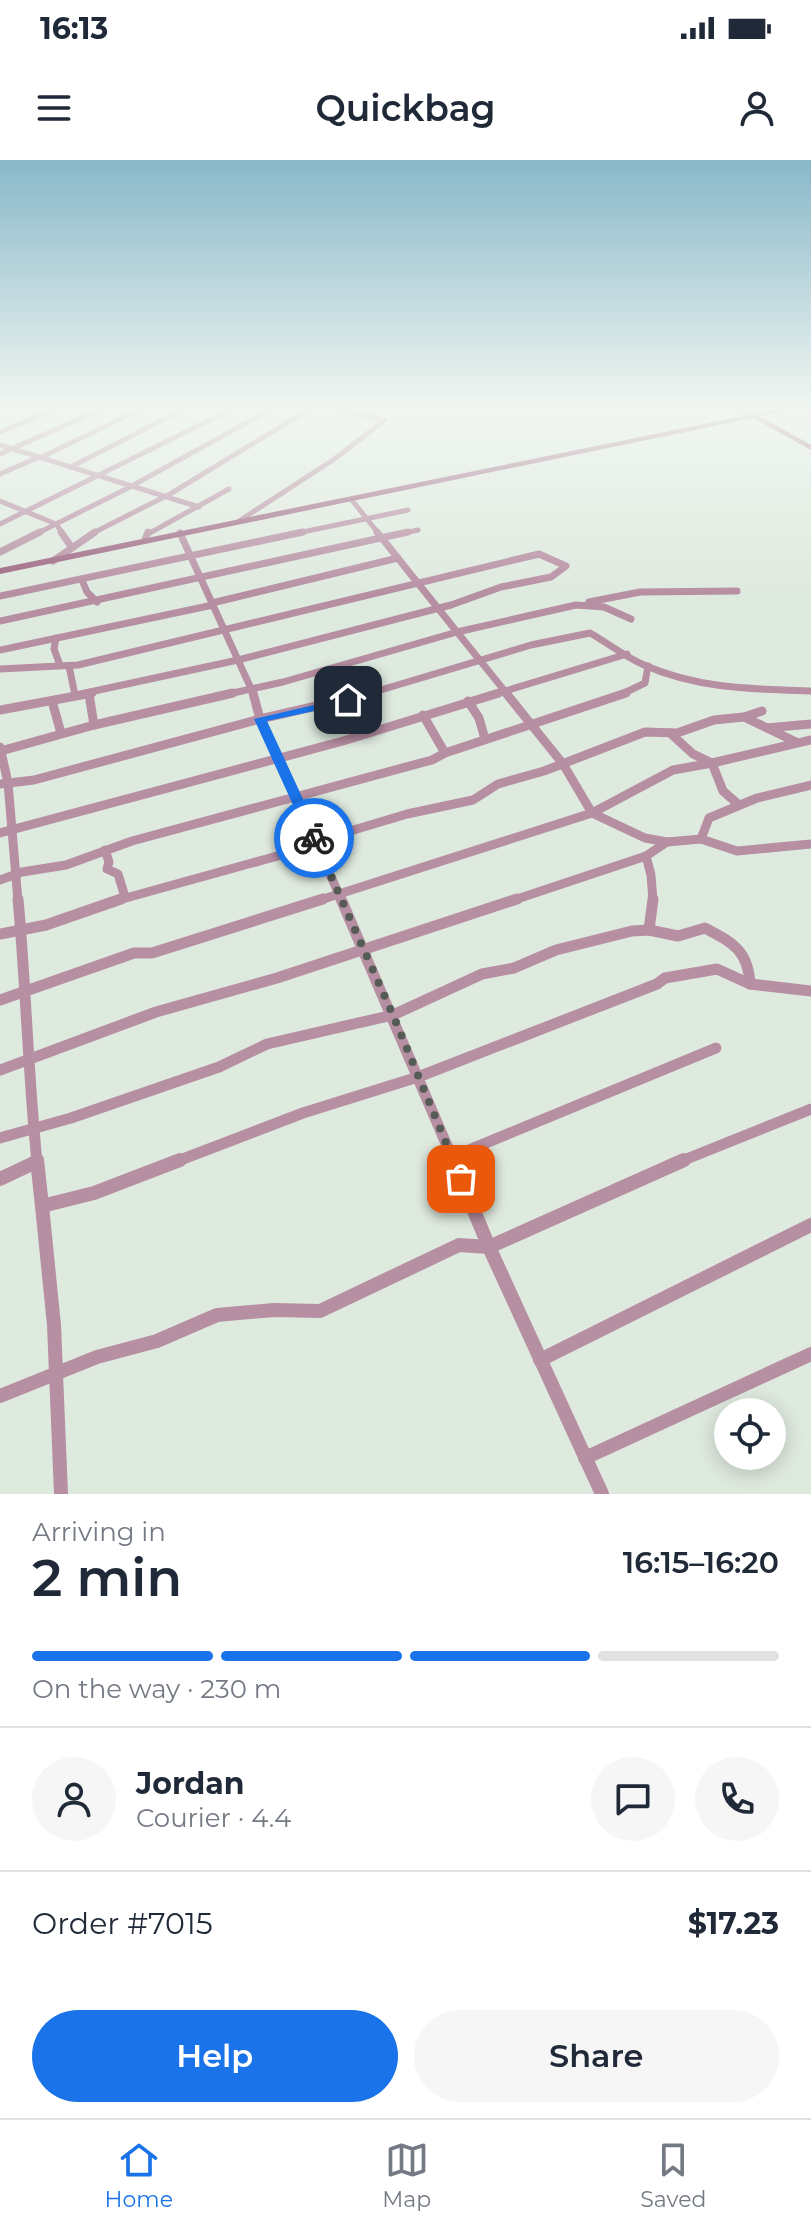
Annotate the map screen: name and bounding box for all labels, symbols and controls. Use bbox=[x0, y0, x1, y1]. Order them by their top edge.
text: 16:13 bbox=[40, 10, 108, 47]
icon: menu bbox=[32, 86, 76, 130]
text: Quickbag bbox=[315, 86, 496, 130]
icon: person bbox=[735, 86, 779, 130]
pin bbox=[314, 666, 382, 734]
icon: home bbox=[326, 678, 370, 722]
courier bbox=[274, 798, 354, 878]
icon: bike bbox=[292, 816, 336, 860]
pin bbox=[427, 1145, 495, 1213]
icon: bag bbox=[439, 1157, 483, 1201]
map controls bbox=[714, 1398, 786, 1470]
button: locate bbox=[714, 1398, 786, 1470]
text: Arriving in bbox=[32, 1516, 166, 1548]
text: 16:15–16:20 bbox=[623, 1544, 779, 1581]
text: 2 min bbox=[32, 1546, 182, 1609]
text: On the way · 230 m bbox=[32, 1673, 281, 1705]
button: person bbox=[32, 1757, 116, 1841]
button: chat bbox=[591, 1757, 675, 1841]
button: phone bbox=[695, 1757, 779, 1841]
text: Jordan bbox=[136, 1765, 245, 1802]
text: Courier · 4.4 bbox=[136, 1802, 291, 1834]
text: Order #7015 bbox=[32, 1905, 213, 1942]
text: $17.23 bbox=[688, 1905, 779, 1942]
button: Help bbox=[32, 2010, 398, 2102]
button: Share bbox=[414, 2010, 779, 2102]
tab: Home bbox=[105, 2138, 173, 2213]
tab: Map bbox=[382, 2138, 431, 2213]
tab: Saved bbox=[640, 2138, 706, 2213]

